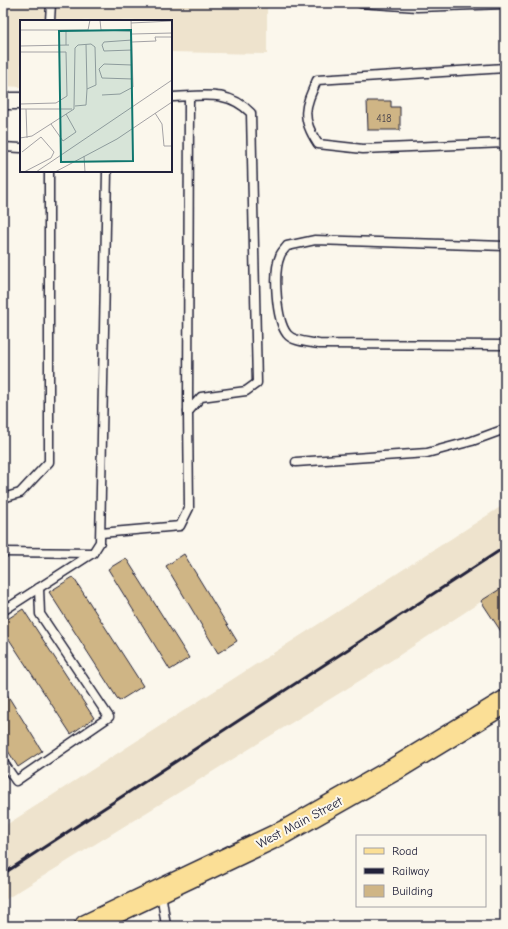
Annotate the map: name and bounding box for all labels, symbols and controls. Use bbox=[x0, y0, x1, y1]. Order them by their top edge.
inset map bbox=[20, 20, 172, 172]
house number: 418 bbox=[376, 112, 392, 125]
street label: West Main Street bbox=[254, 793, 346, 851]
legend bbox=[356, 835, 486, 907]
text: Road bbox=[392, 844, 418, 858]
text: Railway bbox=[392, 864, 430, 878]
text: Building bbox=[392, 884, 433, 898]

